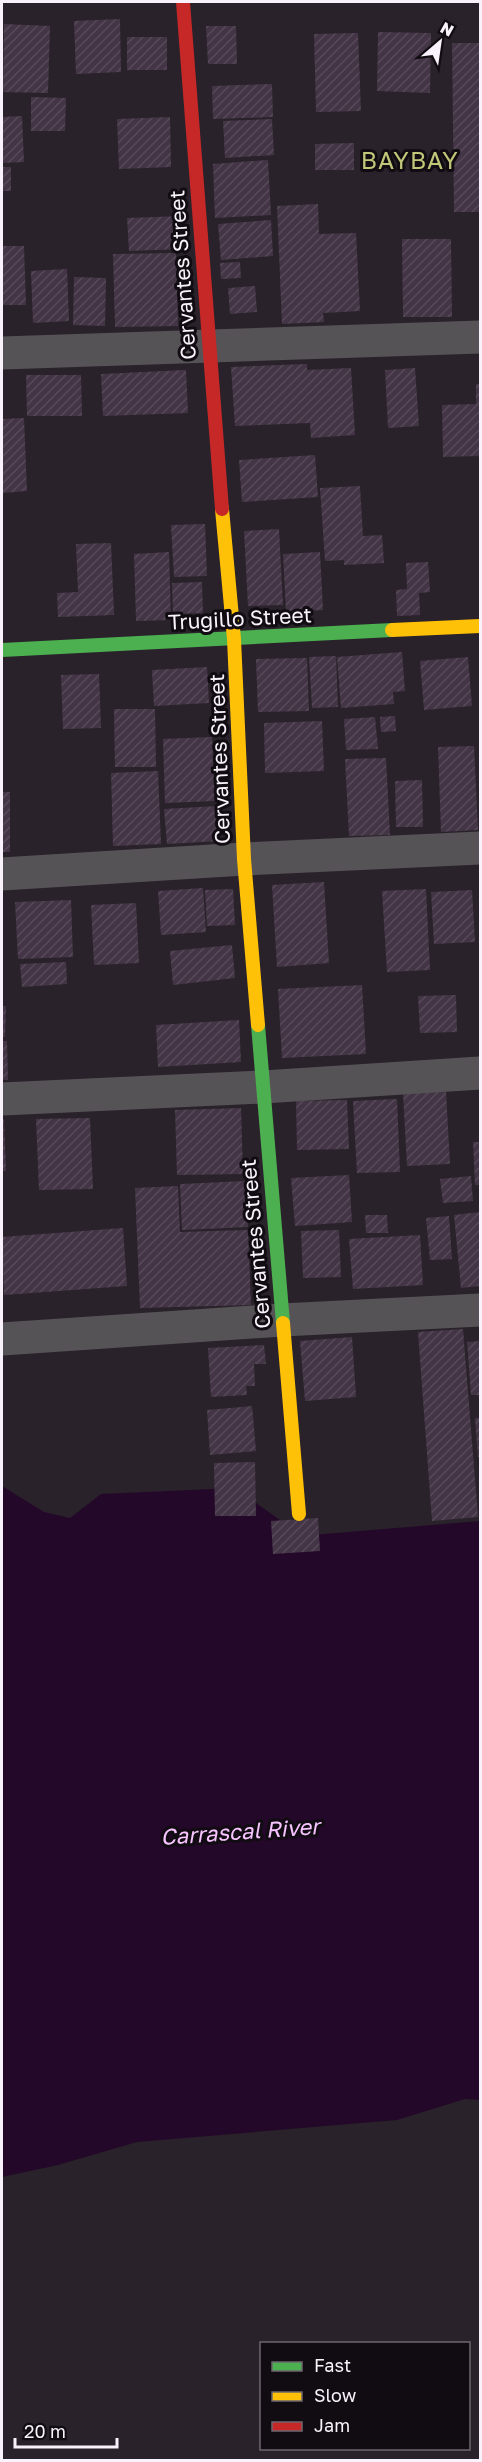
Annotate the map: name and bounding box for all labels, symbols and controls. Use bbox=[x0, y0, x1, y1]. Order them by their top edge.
north arrow bbox=[410, 12, 470, 72]
text: N bbox=[437, 17, 457, 41]
district label: BAYBAY bbox=[361, 145, 459, 174]
street label: Cervantes Street bbox=[163, 189, 201, 361]
street label: Trugillo Street bbox=[168, 601, 312, 635]
street label: Cervantes Street bbox=[203, 674, 235, 844]
street label: Cervantes Street bbox=[235, 1158, 275, 1330]
water label: Carrascal River bbox=[160, 1812, 324, 1850]
legend bbox=[260, 2342, 470, 2450]
text: Fast bbox=[314, 2354, 351, 2376]
text: Slow bbox=[314, 2384, 357, 2406]
scale bar bbox=[15, 2411, 117, 2449]
text: Jam bbox=[314, 2414, 350, 2436]
text: 20 m bbox=[24, 2420, 66, 2442]

